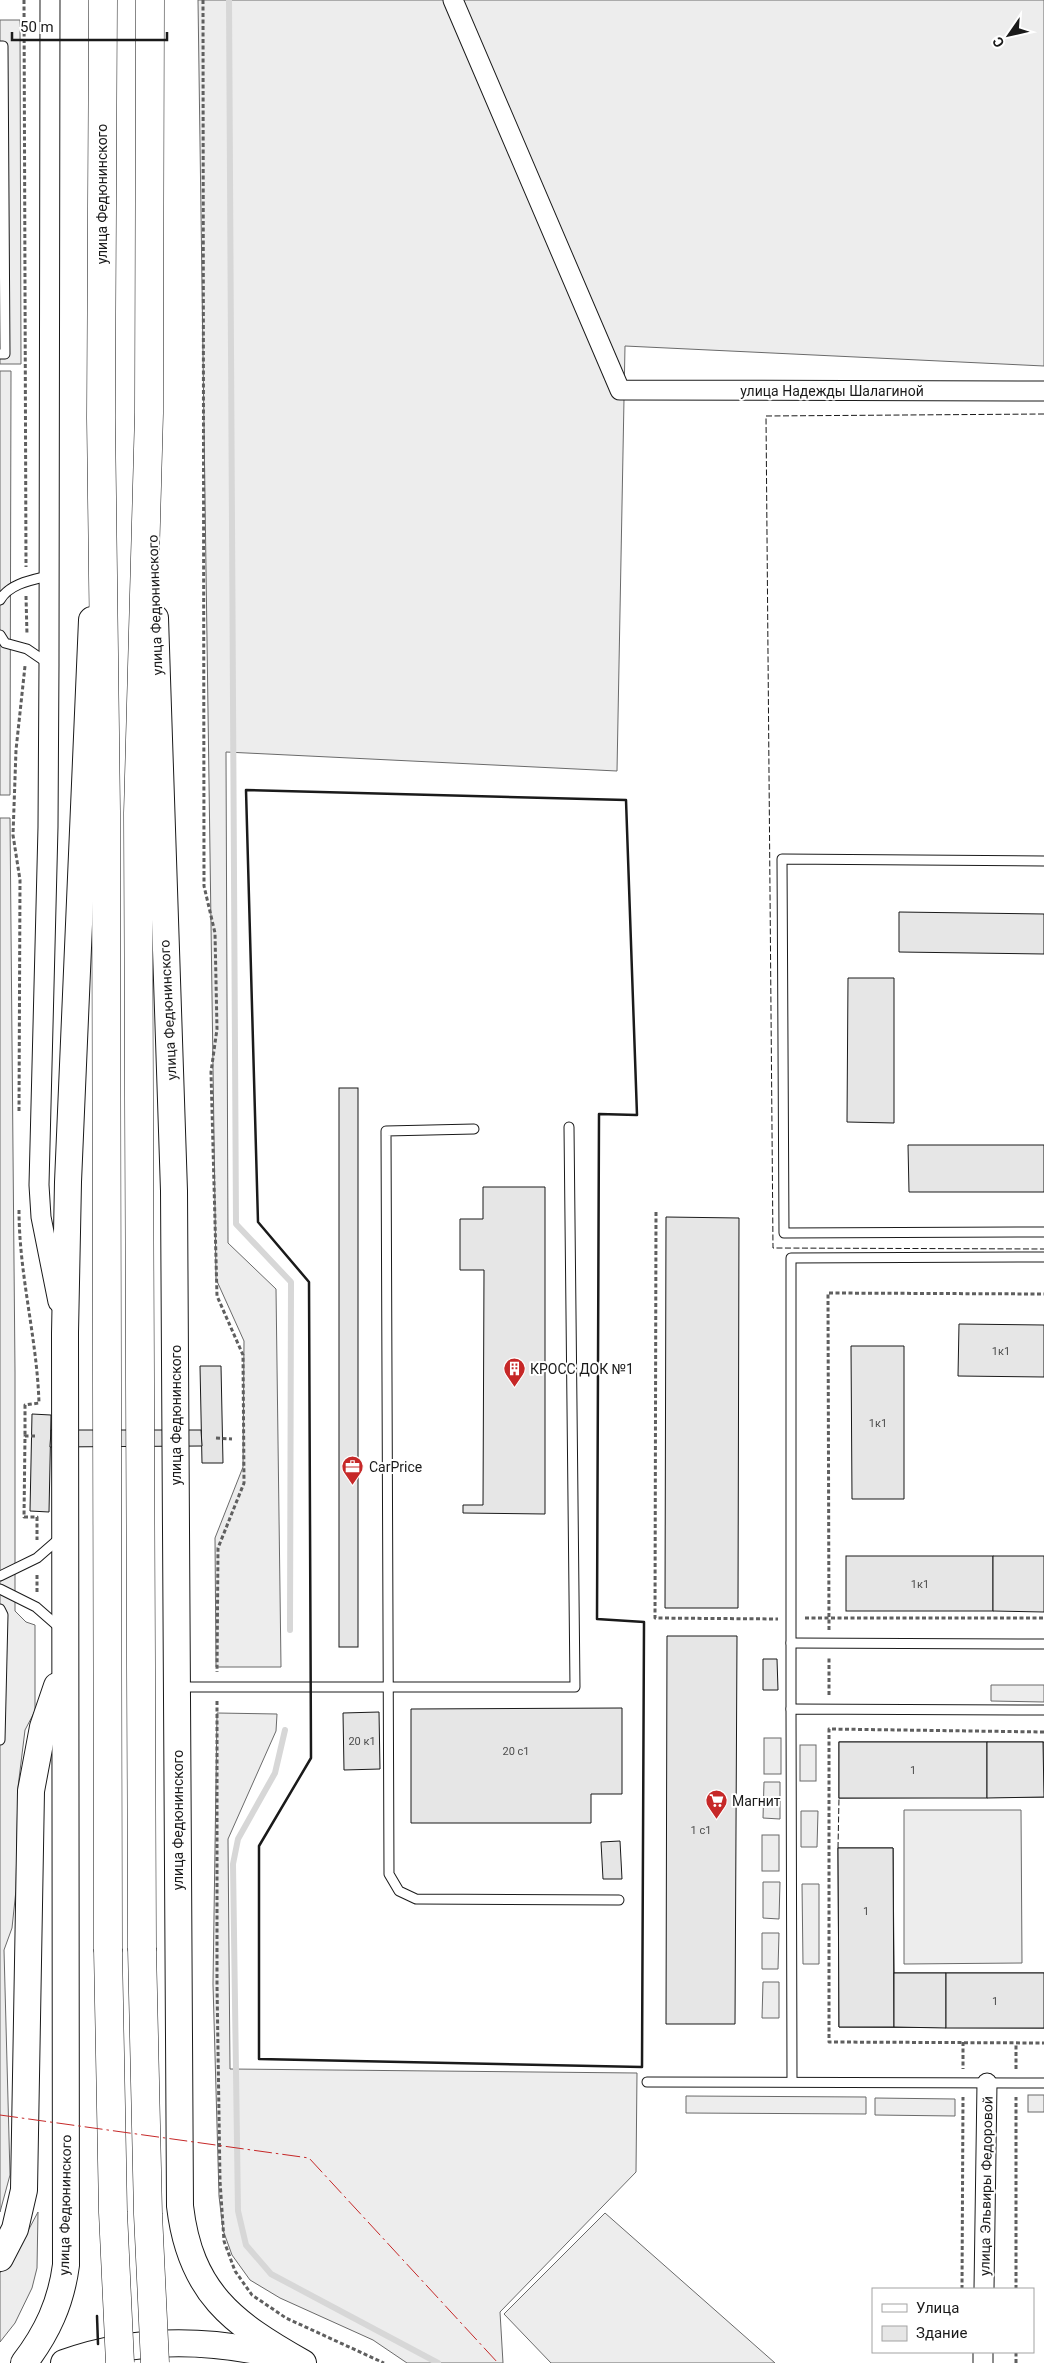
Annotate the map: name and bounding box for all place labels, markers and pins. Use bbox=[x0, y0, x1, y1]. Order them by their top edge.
building icon: КРОСС ДОК №1 bbox=[502, 1357, 526, 1388]
place label: КРОСС ДОК №1 bbox=[530, 1361, 634, 1377]
office icon: CarPrice bbox=[341, 1455, 365, 1486]
place label: CarPrice bbox=[369, 1459, 422, 1475]
supermarket icon: Магнит bbox=[704, 1789, 728, 1820]
place label: Магнит bbox=[732, 1793, 781, 1809]

